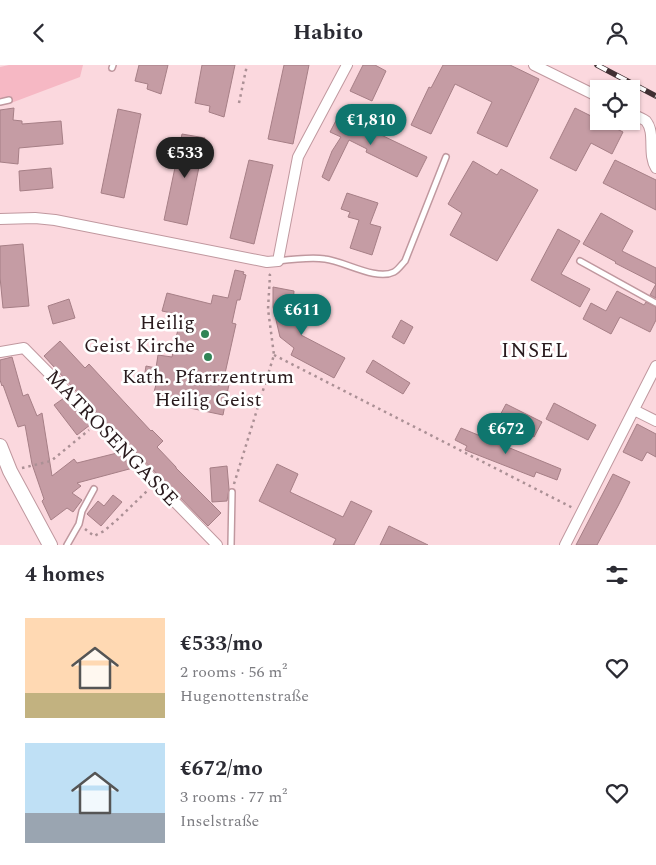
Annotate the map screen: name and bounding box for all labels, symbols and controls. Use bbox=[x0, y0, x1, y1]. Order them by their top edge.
text: Habito bbox=[293, 16, 363, 49]
icon: back bbox=[25, 19, 53, 47]
icon: person bbox=[603, 19, 631, 47]
map controls bbox=[590, 80, 640, 130]
button: locate bbox=[590, 80, 640, 130]
pin: €1,810 bbox=[330, 103, 412, 146]
text: €1,810 bbox=[346, 108, 396, 132]
pin: €533 bbox=[155, 137, 215, 179]
text: €533 bbox=[167, 141, 203, 165]
pin: €611 bbox=[272, 293, 332, 336]
text: €611 bbox=[284, 298, 320, 322]
place label: Heilig Geist Kirche bbox=[84, 308, 195, 361]
marker: Heilig Geist Kirche bbox=[199, 328, 211, 340]
district label: INSEL bbox=[501, 335, 569, 367]
marker: Kath. Pfarrzentrum Heilig Geist bbox=[202, 351, 214, 363]
place label: Kath. Pfarrzentrum Heilig Geist bbox=[122, 362, 294, 415]
street label: MATROSENGASSE bbox=[39, 363, 185, 513]
pin: €672 bbox=[476, 413, 536, 455]
text: €672 bbox=[488, 417, 524, 441]
text: 4 homes bbox=[25, 559, 105, 591]
icon: filters bbox=[603, 561, 631, 589]
text: €533/mo bbox=[180, 628, 263, 660]
icon: home bbox=[65, 638, 125, 698]
icon: heart bbox=[603, 654, 631, 682]
text: 2 rooms · 56 m² bbox=[180, 660, 287, 684]
text: Hugenottenstraße bbox=[180, 684, 309, 708]
text: €672/mo bbox=[180, 753, 263, 785]
icon: home bbox=[65, 763, 125, 823]
icon: heart bbox=[603, 779, 631, 807]
text: 3 rooms · 77 m² bbox=[180, 785, 287, 809]
text: Inselstraße bbox=[180, 809, 259, 833]

